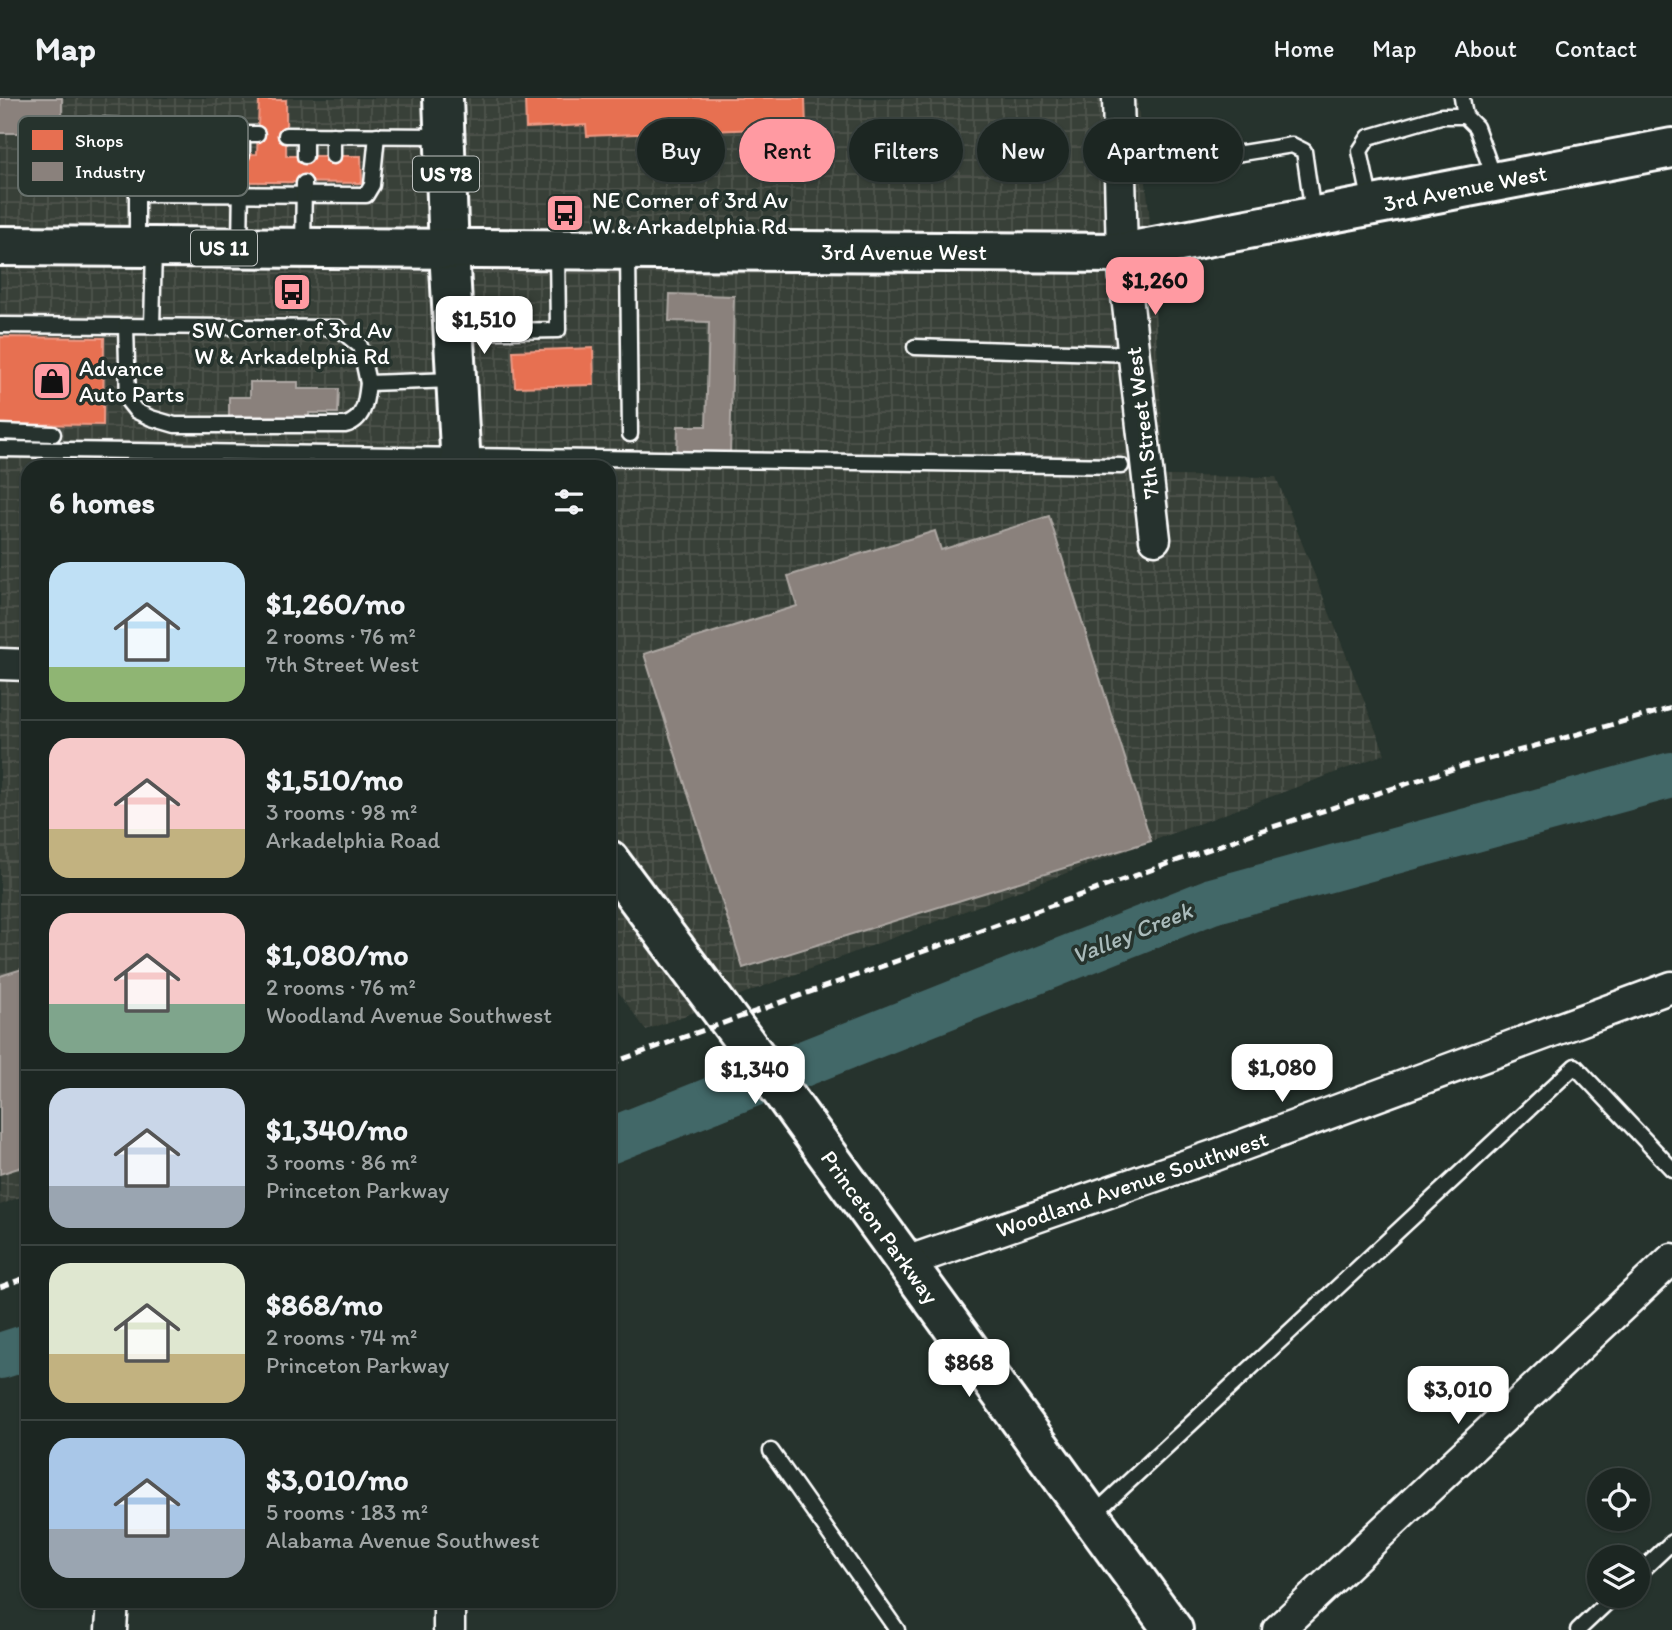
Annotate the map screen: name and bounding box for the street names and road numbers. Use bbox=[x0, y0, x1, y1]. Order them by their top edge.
road number: US 78 bbox=[413, 156, 479, 192]
street label: 3rd Avenue West bbox=[1381, 158, 1550, 218]
road number: US 11 bbox=[191, 230, 257, 266]
street label: 3rd Avenue West bbox=[821, 238, 987, 266]
street label: 7th Street West bbox=[1119, 345, 1165, 501]
street label: Woodland Avenue Southwest bbox=[992, 1124, 1272, 1244]
street label: Princeton Parkway bbox=[815, 1145, 945, 1309]

